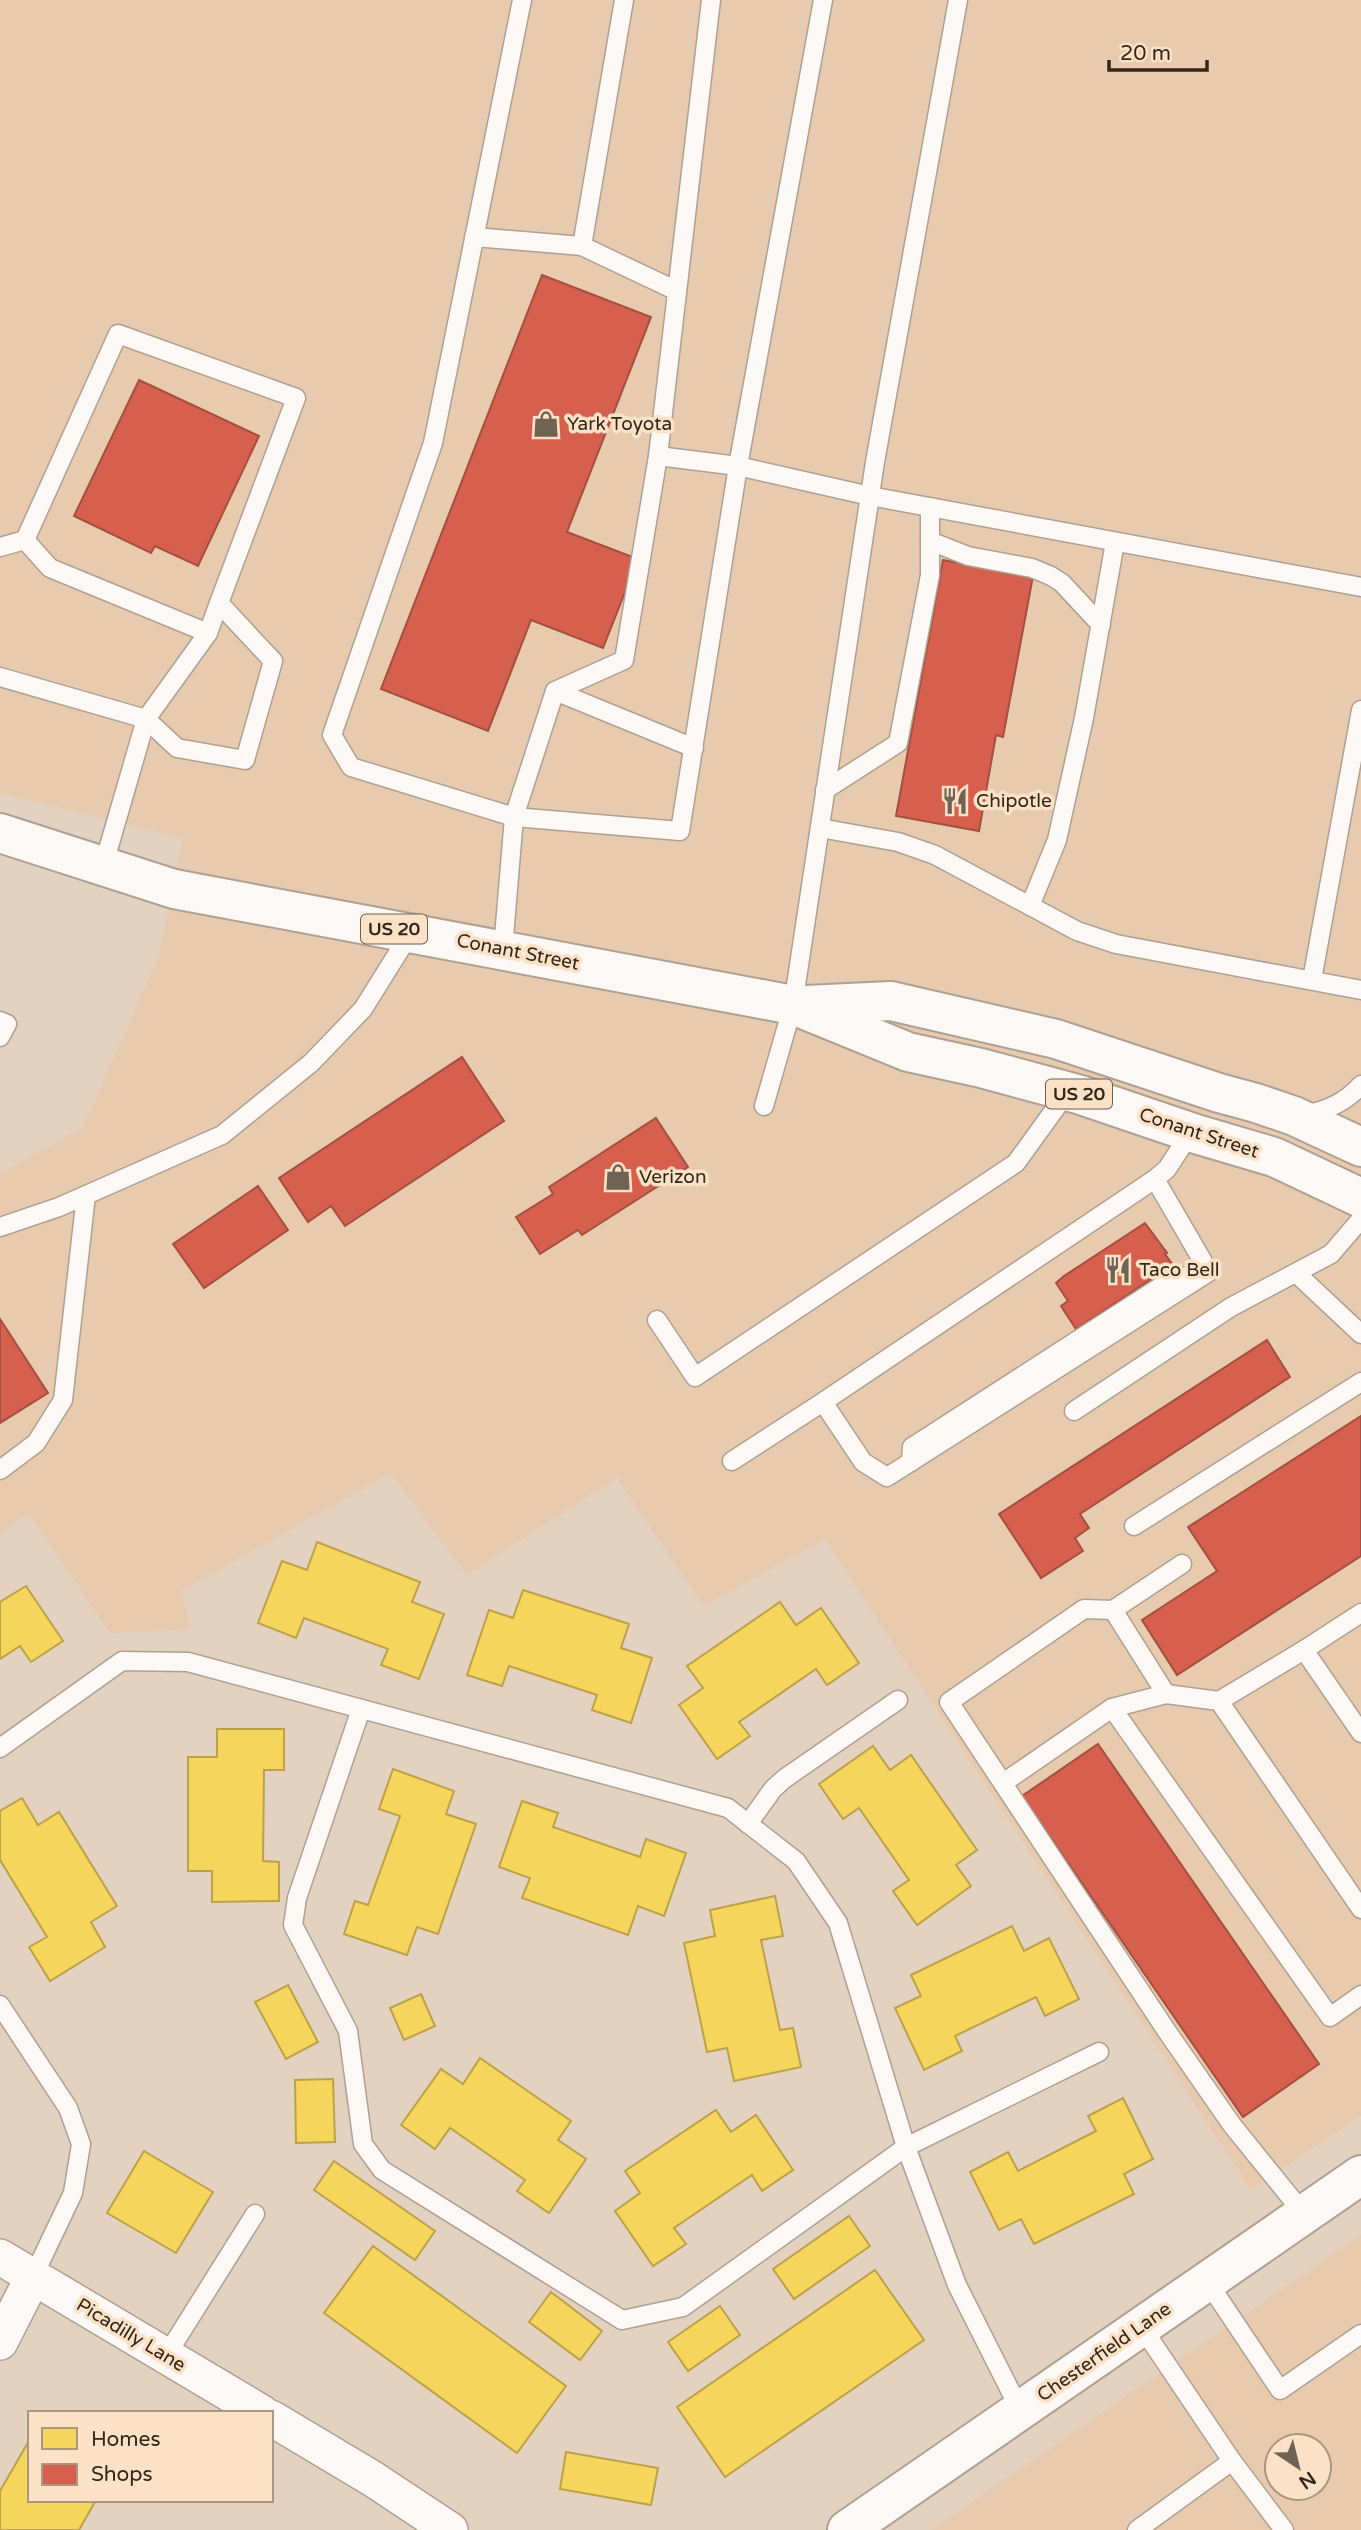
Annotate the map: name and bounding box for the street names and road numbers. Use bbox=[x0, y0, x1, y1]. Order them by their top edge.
road number: US 20 bbox=[361, 914, 427, 944]
street label: Conant Street bbox=[455, 929, 581, 975]
road number: US 20 bbox=[1046, 1079, 1112, 1108]
street label: Conant Street bbox=[1136, 1103, 1262, 1163]
street label: Picadilly Lane bbox=[72, 2294, 190, 2376]
street label: Chesterfield Lane bbox=[1033, 2298, 1175, 2406]

